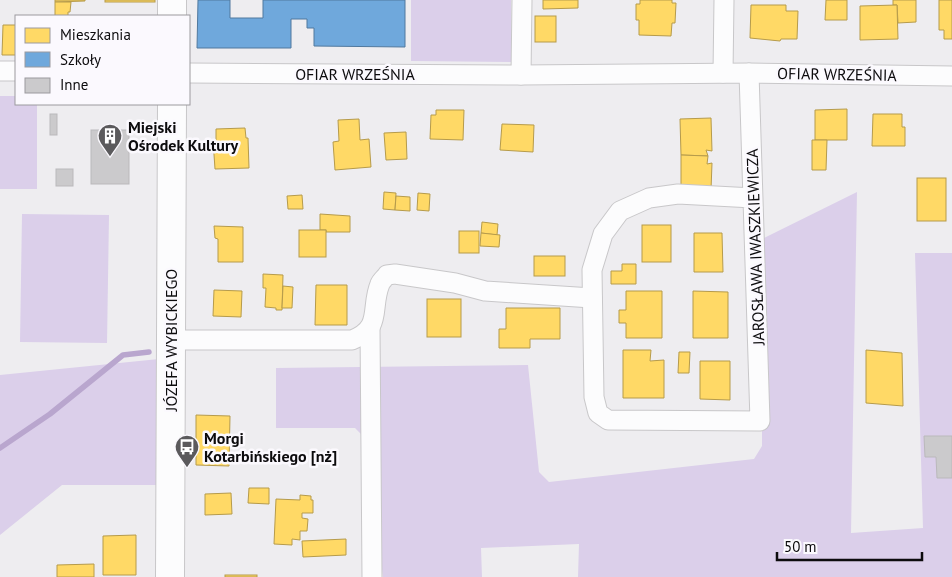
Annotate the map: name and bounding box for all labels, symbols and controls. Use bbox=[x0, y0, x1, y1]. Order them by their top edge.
legend bbox=[15, 15, 190, 105]
text: Mieszkania bbox=[60, 25, 131, 44]
text: Szkoły bbox=[60, 50, 101, 69]
street label: OFIAR WRZEŚNIA bbox=[777, 63, 898, 85]
street label: OFIAR WRZEŚNIA bbox=[295, 64, 415, 84]
text: Inne bbox=[60, 75, 88, 94]
place label: Miejski Ośrodek Kultury bbox=[128, 117, 239, 155]
building icon: Miejski Ośrodek Kultury bbox=[97, 123, 123, 157]
street label: JAROSŁAWA IWASZKIEWICZA bbox=[742, 148, 768, 347]
street label: JÓZEFA WYBICKIEGO bbox=[161, 269, 181, 412]
place label: Morgi Kotarbińskiego [nż] bbox=[204, 428, 337, 466]
bus stop icon: Morgi Kotarbińskiego [nż] bbox=[174, 434, 200, 468]
scale bar bbox=[777, 530, 922, 562]
text: 50 m bbox=[784, 537, 817, 556]

